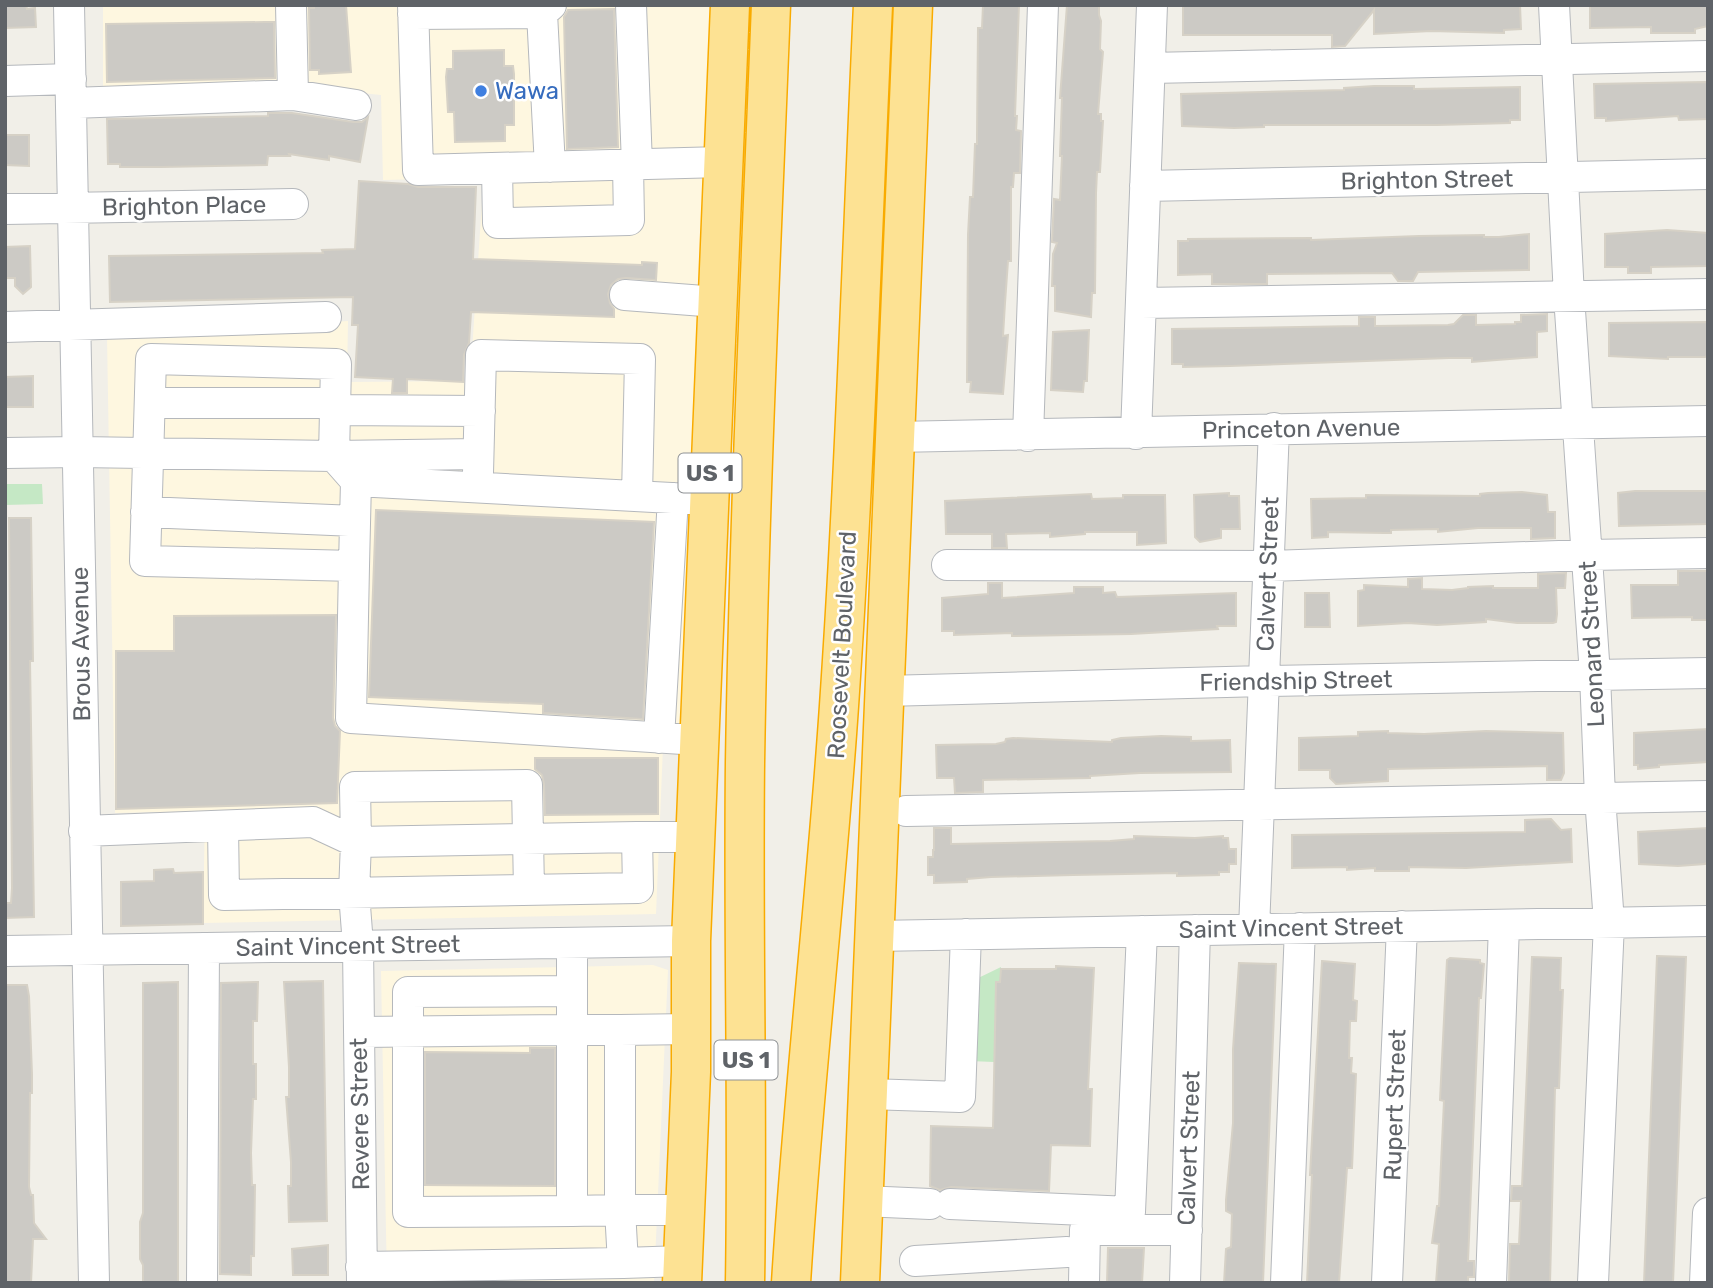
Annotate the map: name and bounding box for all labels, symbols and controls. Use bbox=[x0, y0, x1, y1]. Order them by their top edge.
place label: Wawa bbox=[495, 77, 559, 105]
marker: Wawa bbox=[473, 83, 489, 99]
street label: Brighton Street bbox=[1340, 164, 1514, 196]
street label: Brighton Place bbox=[102, 191, 266, 221]
street label: Princeton Avenue bbox=[1202, 413, 1400, 445]
road number: US 1 bbox=[678, 453, 742, 492]
street label: Calvert Street bbox=[1251, 496, 1285, 652]
street label: Roosevelt Boulevard bbox=[822, 530, 862, 760]
street label: Leonard Street bbox=[1574, 560, 1610, 728]
street label: Brous Avenue bbox=[66, 566, 96, 722]
street label: Friendship Street bbox=[1199, 665, 1393, 697]
street label: Saint Vincent Street bbox=[1178, 912, 1404, 944]
street label: Saint Vincent Street bbox=[235, 930, 461, 962]
street label: Rupert Street bbox=[1378, 1029, 1412, 1181]
street label: Revere Street bbox=[345, 1038, 375, 1190]
road number: US 1 bbox=[714, 1040, 778, 1079]
street label: Calvert Street bbox=[1172, 1070, 1206, 1226]

